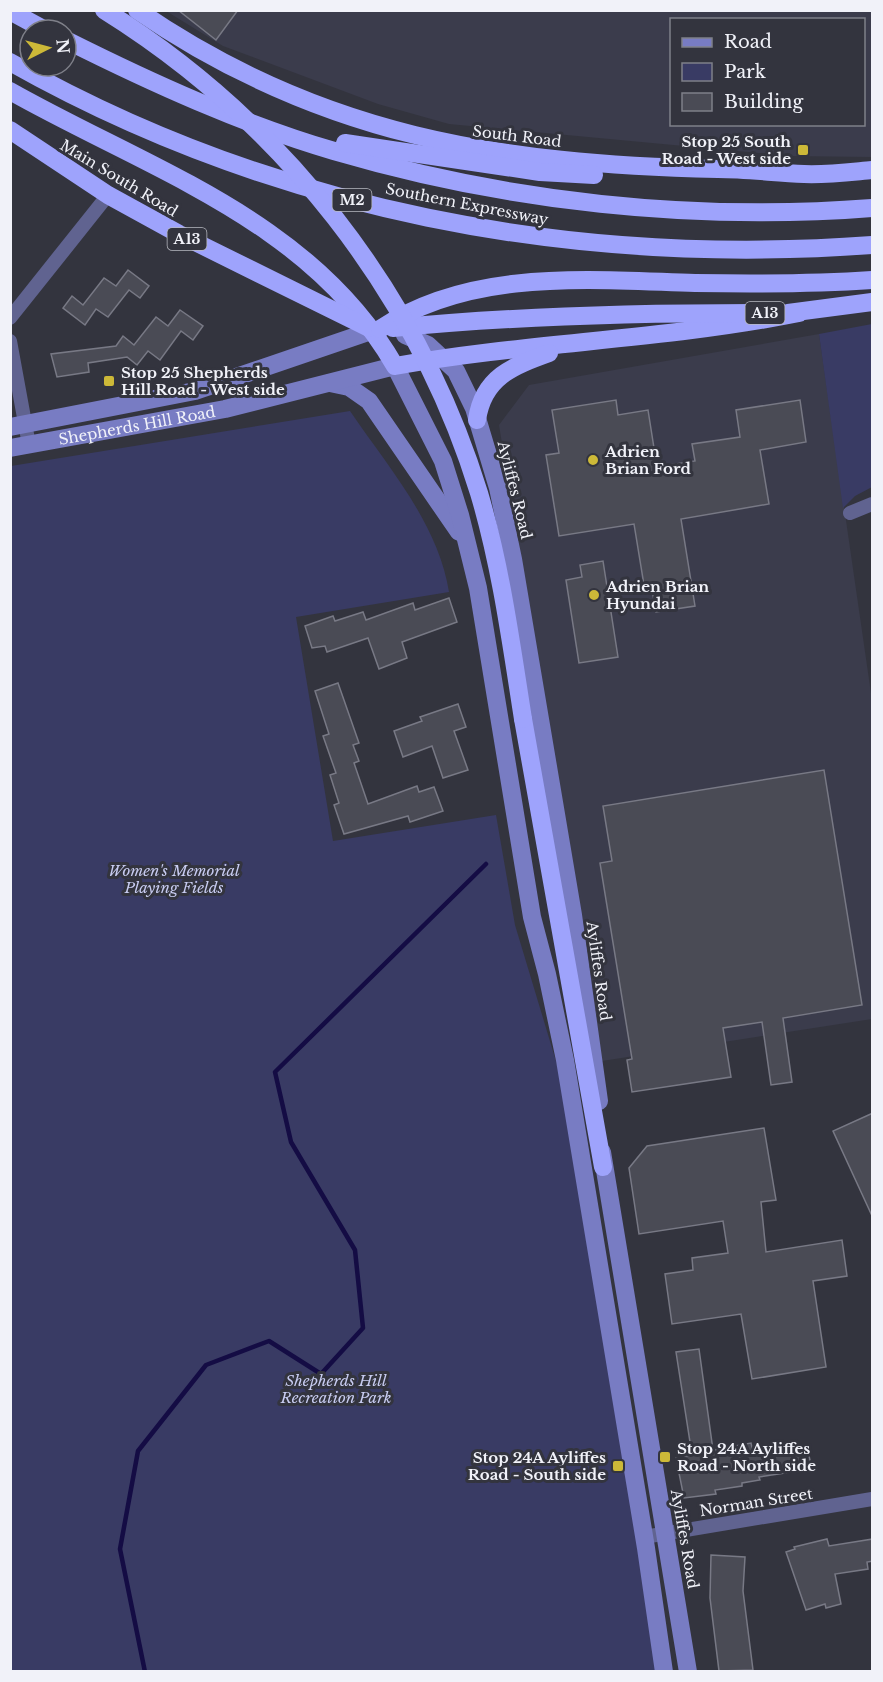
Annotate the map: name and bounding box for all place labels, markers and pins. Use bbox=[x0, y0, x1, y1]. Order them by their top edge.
place label: Stop 25 South Road - West side bbox=[661, 132, 791, 168]
marker: Stop 25 South Road - West side bbox=[796, 143, 810, 157]
place label: Stop 25 Shepherds Hill Road - West side bbox=[121, 363, 285, 399]
marker: Stop 25 Shepherds Hill Road - West side bbox=[102, 374, 116, 388]
place label: Adrien Brian Ford bbox=[604, 442, 691, 478]
marker: Adrien Brian Ford bbox=[586, 453, 600, 467]
place label: Adrien Brian Hyundai bbox=[605, 577, 709, 613]
marker: Adrien Brian Hyundai bbox=[587, 588, 601, 602]
place label: Stop 24A Ayliffes Road - North side bbox=[677, 1439, 816, 1475]
place label: Stop 24A Ayliffes Road - South side bbox=[468, 1448, 606, 1484]
marker: Stop 24A Ayliffes Road - North side bbox=[658, 1450, 672, 1464]
marker: Stop 24A Ayliffes Road - South side bbox=[611, 1459, 625, 1473]

